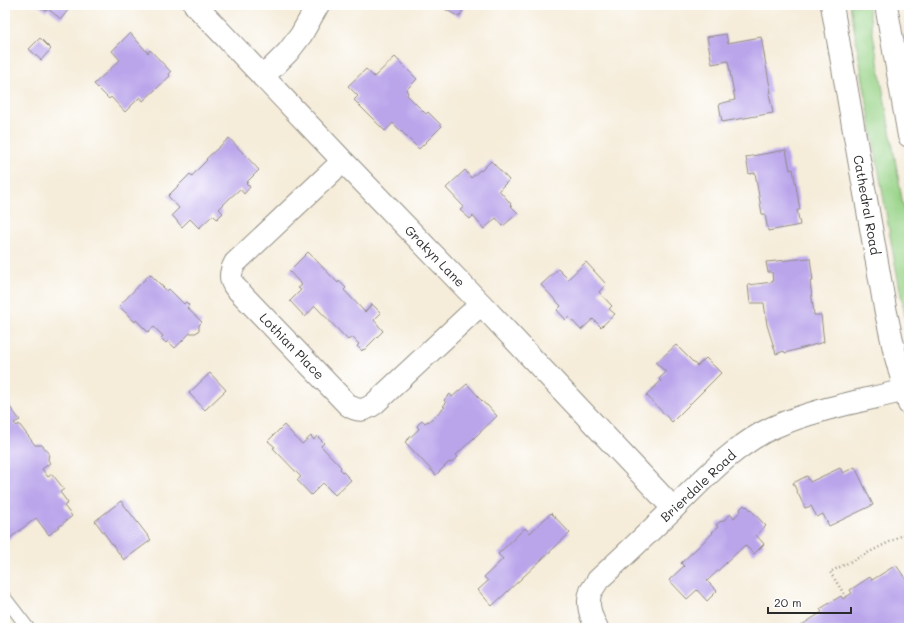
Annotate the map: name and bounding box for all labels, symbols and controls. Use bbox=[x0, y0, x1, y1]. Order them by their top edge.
street label: Cathedral Road bbox=[850, 154, 885, 256]
street label: Grakyn Lane bbox=[402, 221, 469, 290]
street label: Lothian Place bbox=[256, 309, 328, 383]
street label: Brierdale Road bbox=[656, 446, 739, 525]
scale bar bbox=[768, 589, 851, 615]
text: 20 m bbox=[774, 594, 802, 610]

